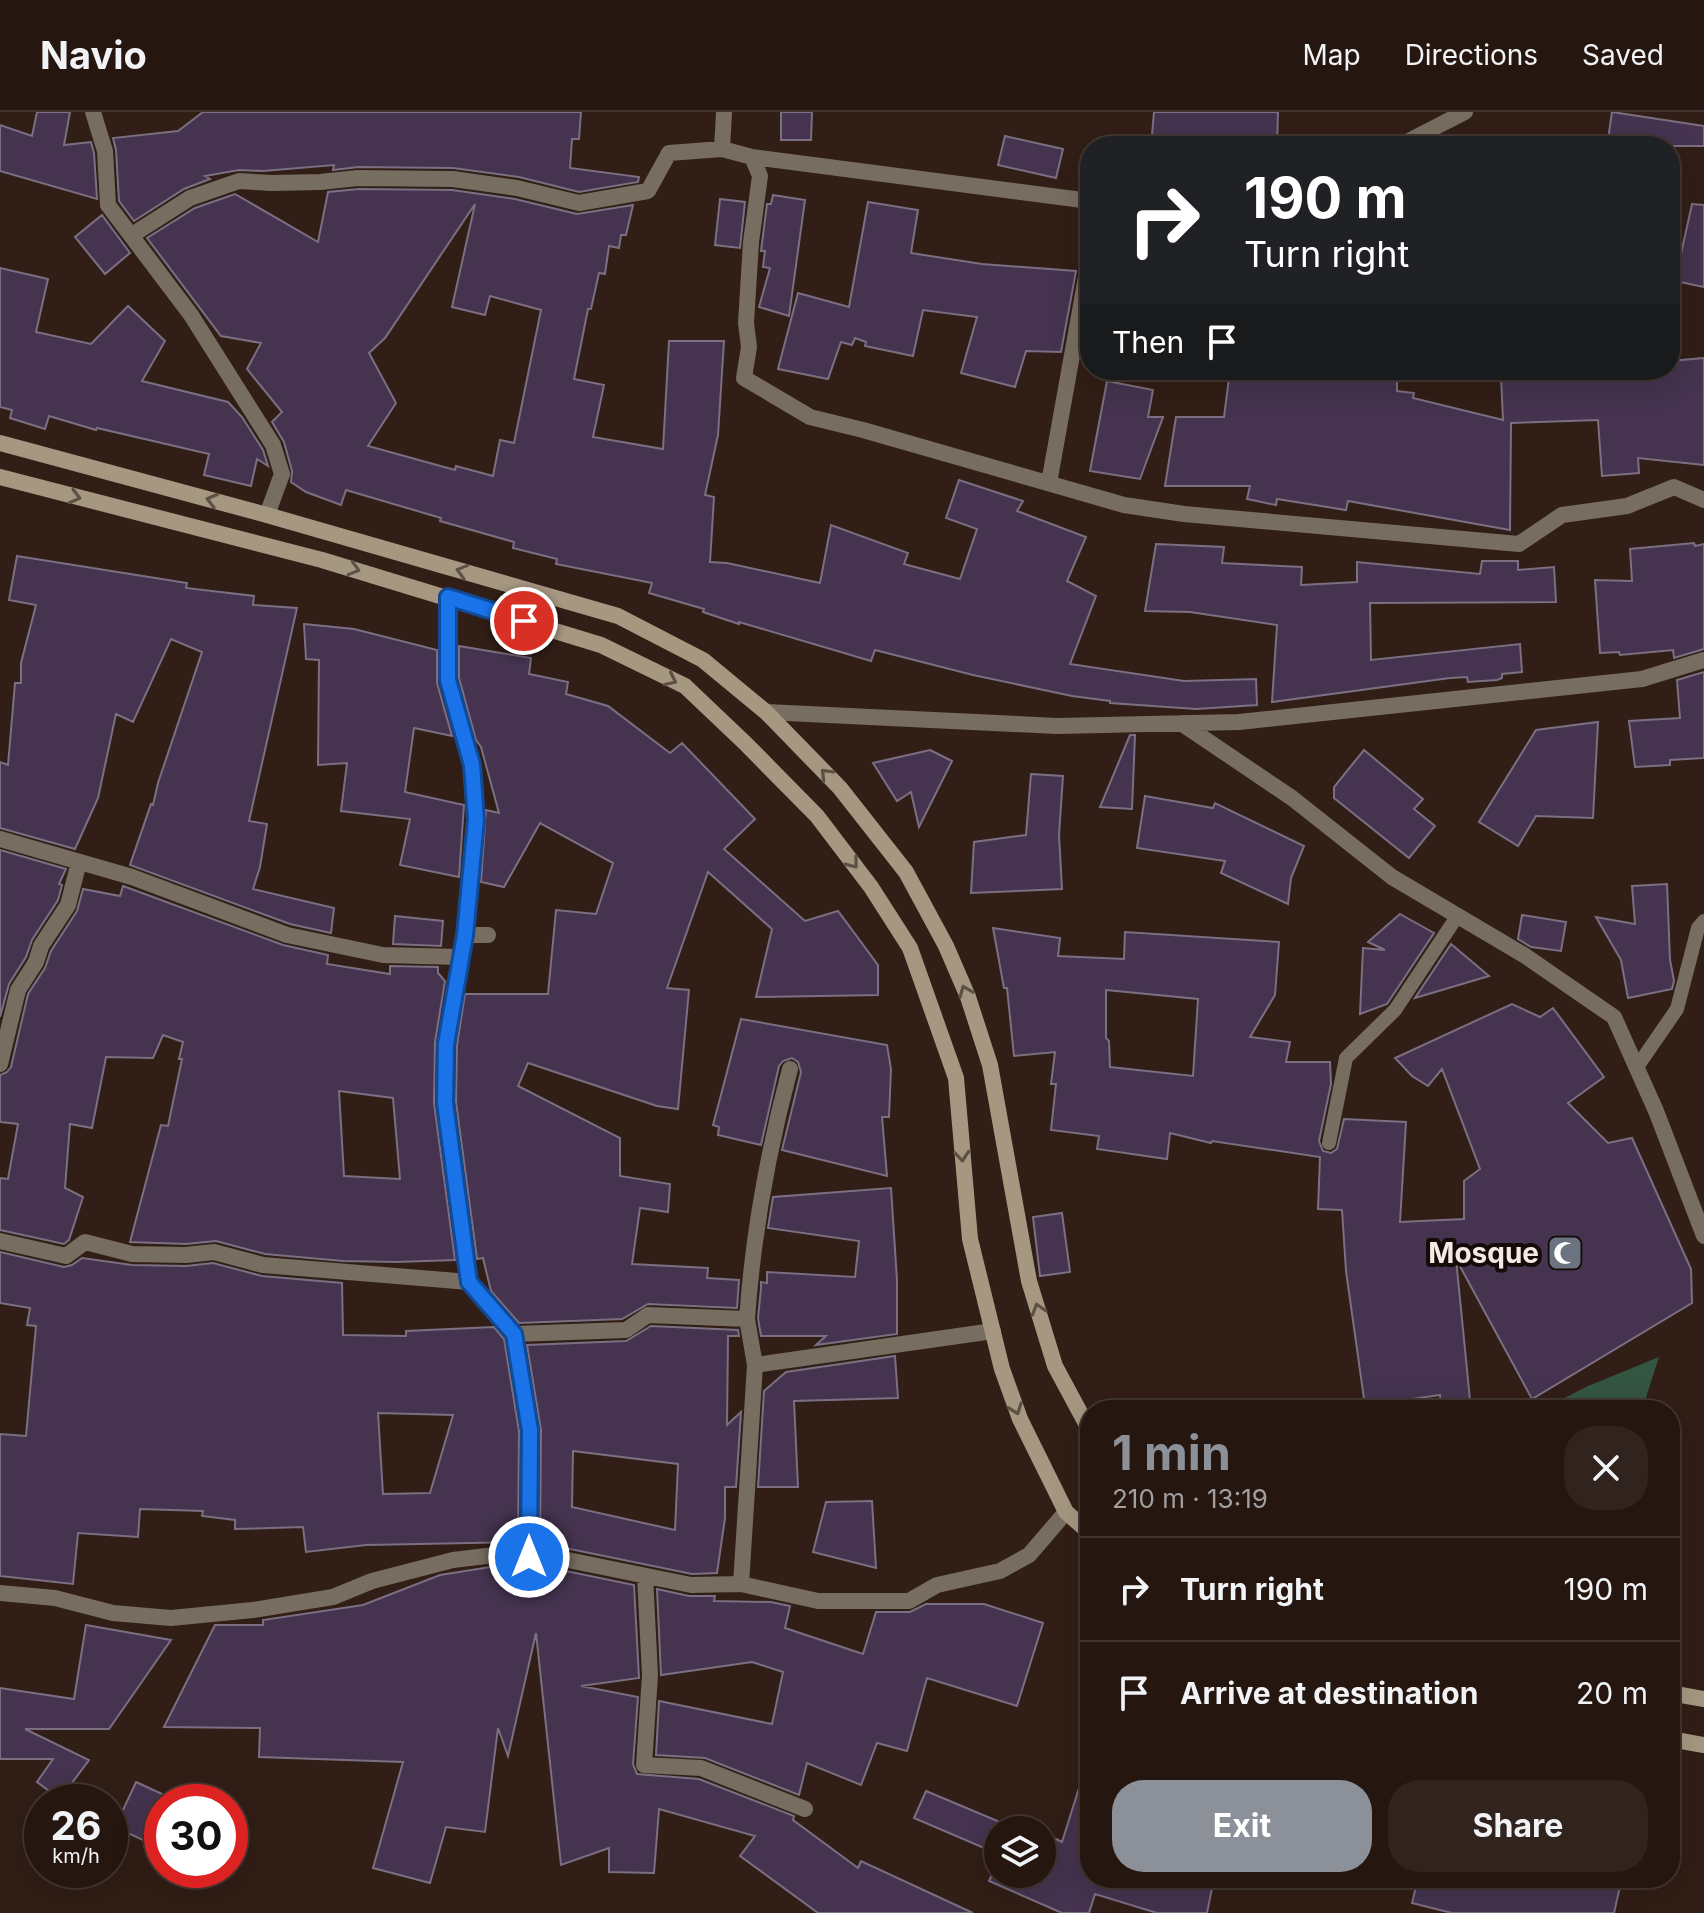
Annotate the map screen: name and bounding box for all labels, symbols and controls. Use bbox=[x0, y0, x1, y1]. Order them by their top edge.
text: Navio bbox=[40, 32, 147, 78]
text: Map bbox=[1302, 38, 1361, 72]
text: Directions bbox=[1405, 38, 1538, 72]
text: Saved bbox=[1582, 38, 1664, 72]
text: 190 m bbox=[1244, 164, 1407, 232]
icon: right bbox=[1112, 168, 1216, 272]
text: Turn right bbox=[1244, 232, 1409, 276]
icon: arrive bbox=[1200, 320, 1244, 364]
text: Then bbox=[1112, 324, 1184, 360]
one-way arrow bbox=[68, 487, 82, 504]
one-way arrow bbox=[206, 493, 220, 510]
one-way arrow bbox=[347, 560, 360, 576]
one-way arrow bbox=[456, 564, 470, 580]
pin bbox=[490, 587, 558, 655]
icon: arrive bbox=[502, 599, 546, 643]
one-way arrow bbox=[663, 670, 678, 685]
one-way arrow bbox=[821, 769, 835, 783]
one-way arrow bbox=[844, 854, 858, 869]
one-way arrow bbox=[958, 985, 975, 999]
one-way arrow bbox=[954, 1150, 971, 1163]
mosque icon: Mosque bbox=[1546, 1234, 1584, 1272]
place label: Mosque bbox=[1428, 1236, 1539, 1270]
one-way arrow bbox=[1031, 1302, 1047, 1316]
one-way arrow bbox=[1006, 1401, 1023, 1415]
text: 1 min bbox=[1112, 1423, 1231, 1482]
button: close bbox=[1564, 1426, 1648, 1510]
text: 210 m · 13:19 bbox=[1112, 1483, 1268, 1514]
position arrow bbox=[487, 1515, 571, 1599]
icon: right bbox=[1112, 1567, 1156, 1611]
text: Turn right bbox=[1180, 1571, 1324, 1607]
text: 190 m bbox=[1564, 1571, 1648, 1607]
icon: arrive bbox=[1112, 1671, 1156, 1715]
text: Arrive at destination bbox=[1180, 1675, 1478, 1711]
text: 20 m bbox=[1576, 1675, 1648, 1711]
button: Exit bbox=[1112, 1780, 1372, 1872]
button: Share bbox=[1388, 1780, 1648, 1872]
speed limit sign: 30 bbox=[144, 1784, 248, 1888]
text: 26 bbox=[50, 1801, 102, 1850]
map controls bbox=[984, 1816, 1056, 1888]
button: layers bbox=[984, 1816, 1056, 1888]
text: km/h bbox=[52, 1844, 100, 1868]

